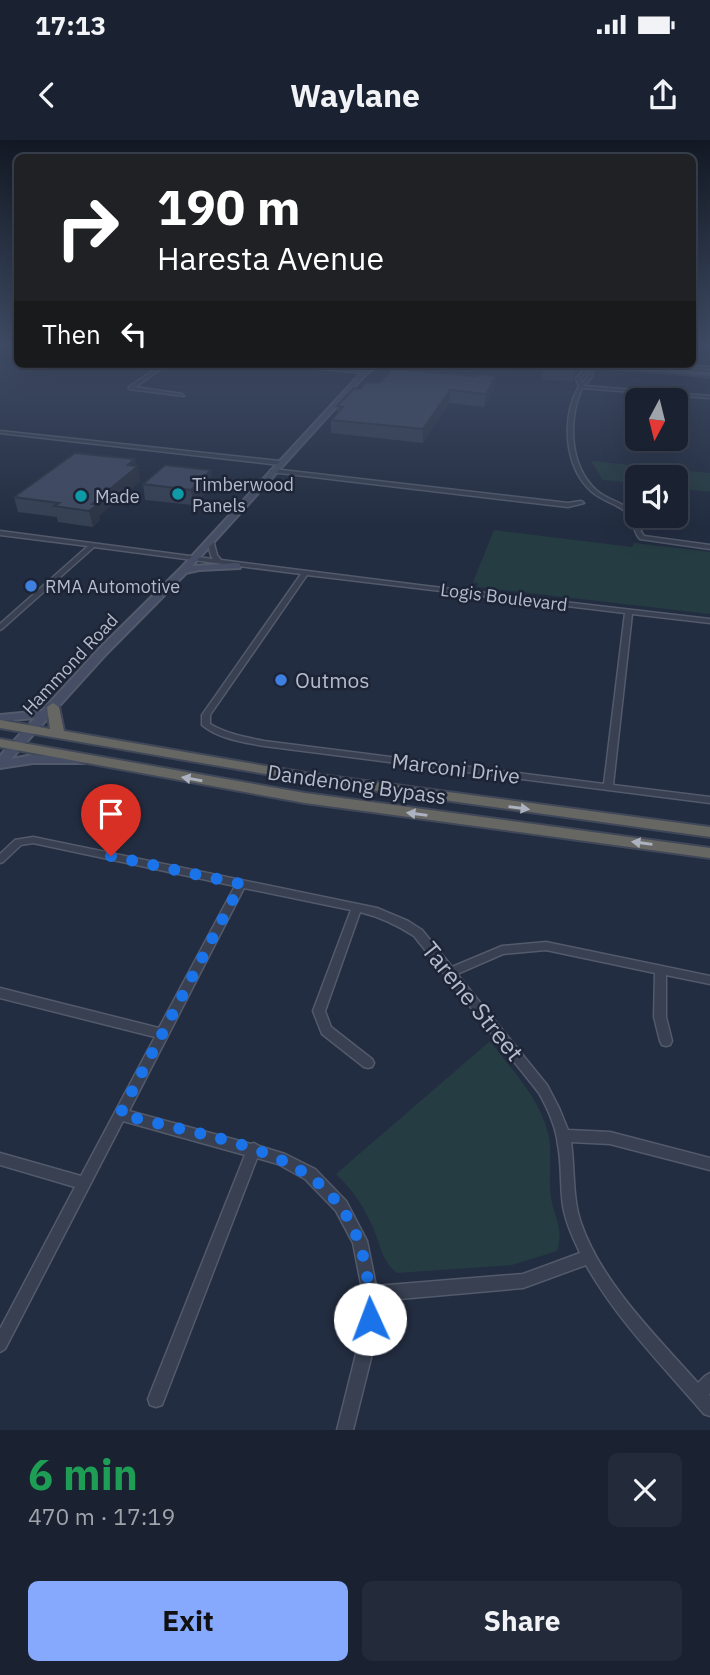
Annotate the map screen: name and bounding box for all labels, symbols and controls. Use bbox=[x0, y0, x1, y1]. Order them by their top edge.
text: 17:13 bbox=[35, 8, 106, 42]
text: Waylane bbox=[290, 74, 420, 116]
icon: back bbox=[28, 76, 66, 114]
icon: share bbox=[644, 76, 682, 114]
text: 190 m bbox=[157, 175, 301, 238]
icon: right bbox=[42, 182, 133, 273]
text: Haresta Avenue bbox=[157, 237, 384, 279]
icon: left bbox=[115, 315, 153, 353]
text: Then bbox=[42, 317, 101, 351]
north arrow bbox=[625, 388, 688, 452]
map controls bbox=[625, 388, 688, 528]
button: sound bbox=[625, 465, 688, 528]
place label: Timberwood Panels bbox=[192, 473, 294, 517]
place label: Made bbox=[95, 485, 140, 508]
marker: Timberwood Panels bbox=[170, 486, 186, 502]
marker: Made bbox=[73, 488, 89, 504]
place label: RMA Automotive bbox=[45, 575, 180, 598]
marker: RMA Automotive bbox=[23, 578, 39, 594]
street label: Logis Boulevard bbox=[439, 578, 569, 616]
street label: Hammond Road bbox=[17, 609, 123, 719]
place label: Outmos bbox=[295, 666, 370, 694]
marker: Outmos bbox=[273, 672, 289, 688]
street label: Marconi Drive bbox=[390, 746, 522, 790]
street label: Dandenong Bypass bbox=[266, 758, 448, 810]
one-way arrow bbox=[181, 774, 203, 785]
pin bbox=[81, 784, 141, 856]
icon: arrive bbox=[92, 795, 130, 833]
one-way arrow bbox=[508, 802, 530, 813]
one-way arrow bbox=[406, 808, 428, 819]
one-way arrow bbox=[631, 838, 653, 849]
street label: Tarene Street bbox=[415, 935, 531, 1067]
position arrow bbox=[333, 1282, 407, 1356]
text: 6 min bbox=[28, 1447, 138, 1502]
button: close bbox=[608, 1453, 682, 1527]
text: 470 m · 17:19 bbox=[28, 1501, 175, 1531]
button: Exit bbox=[28, 1581, 348, 1661]
button: Share bbox=[362, 1581, 682, 1661]

